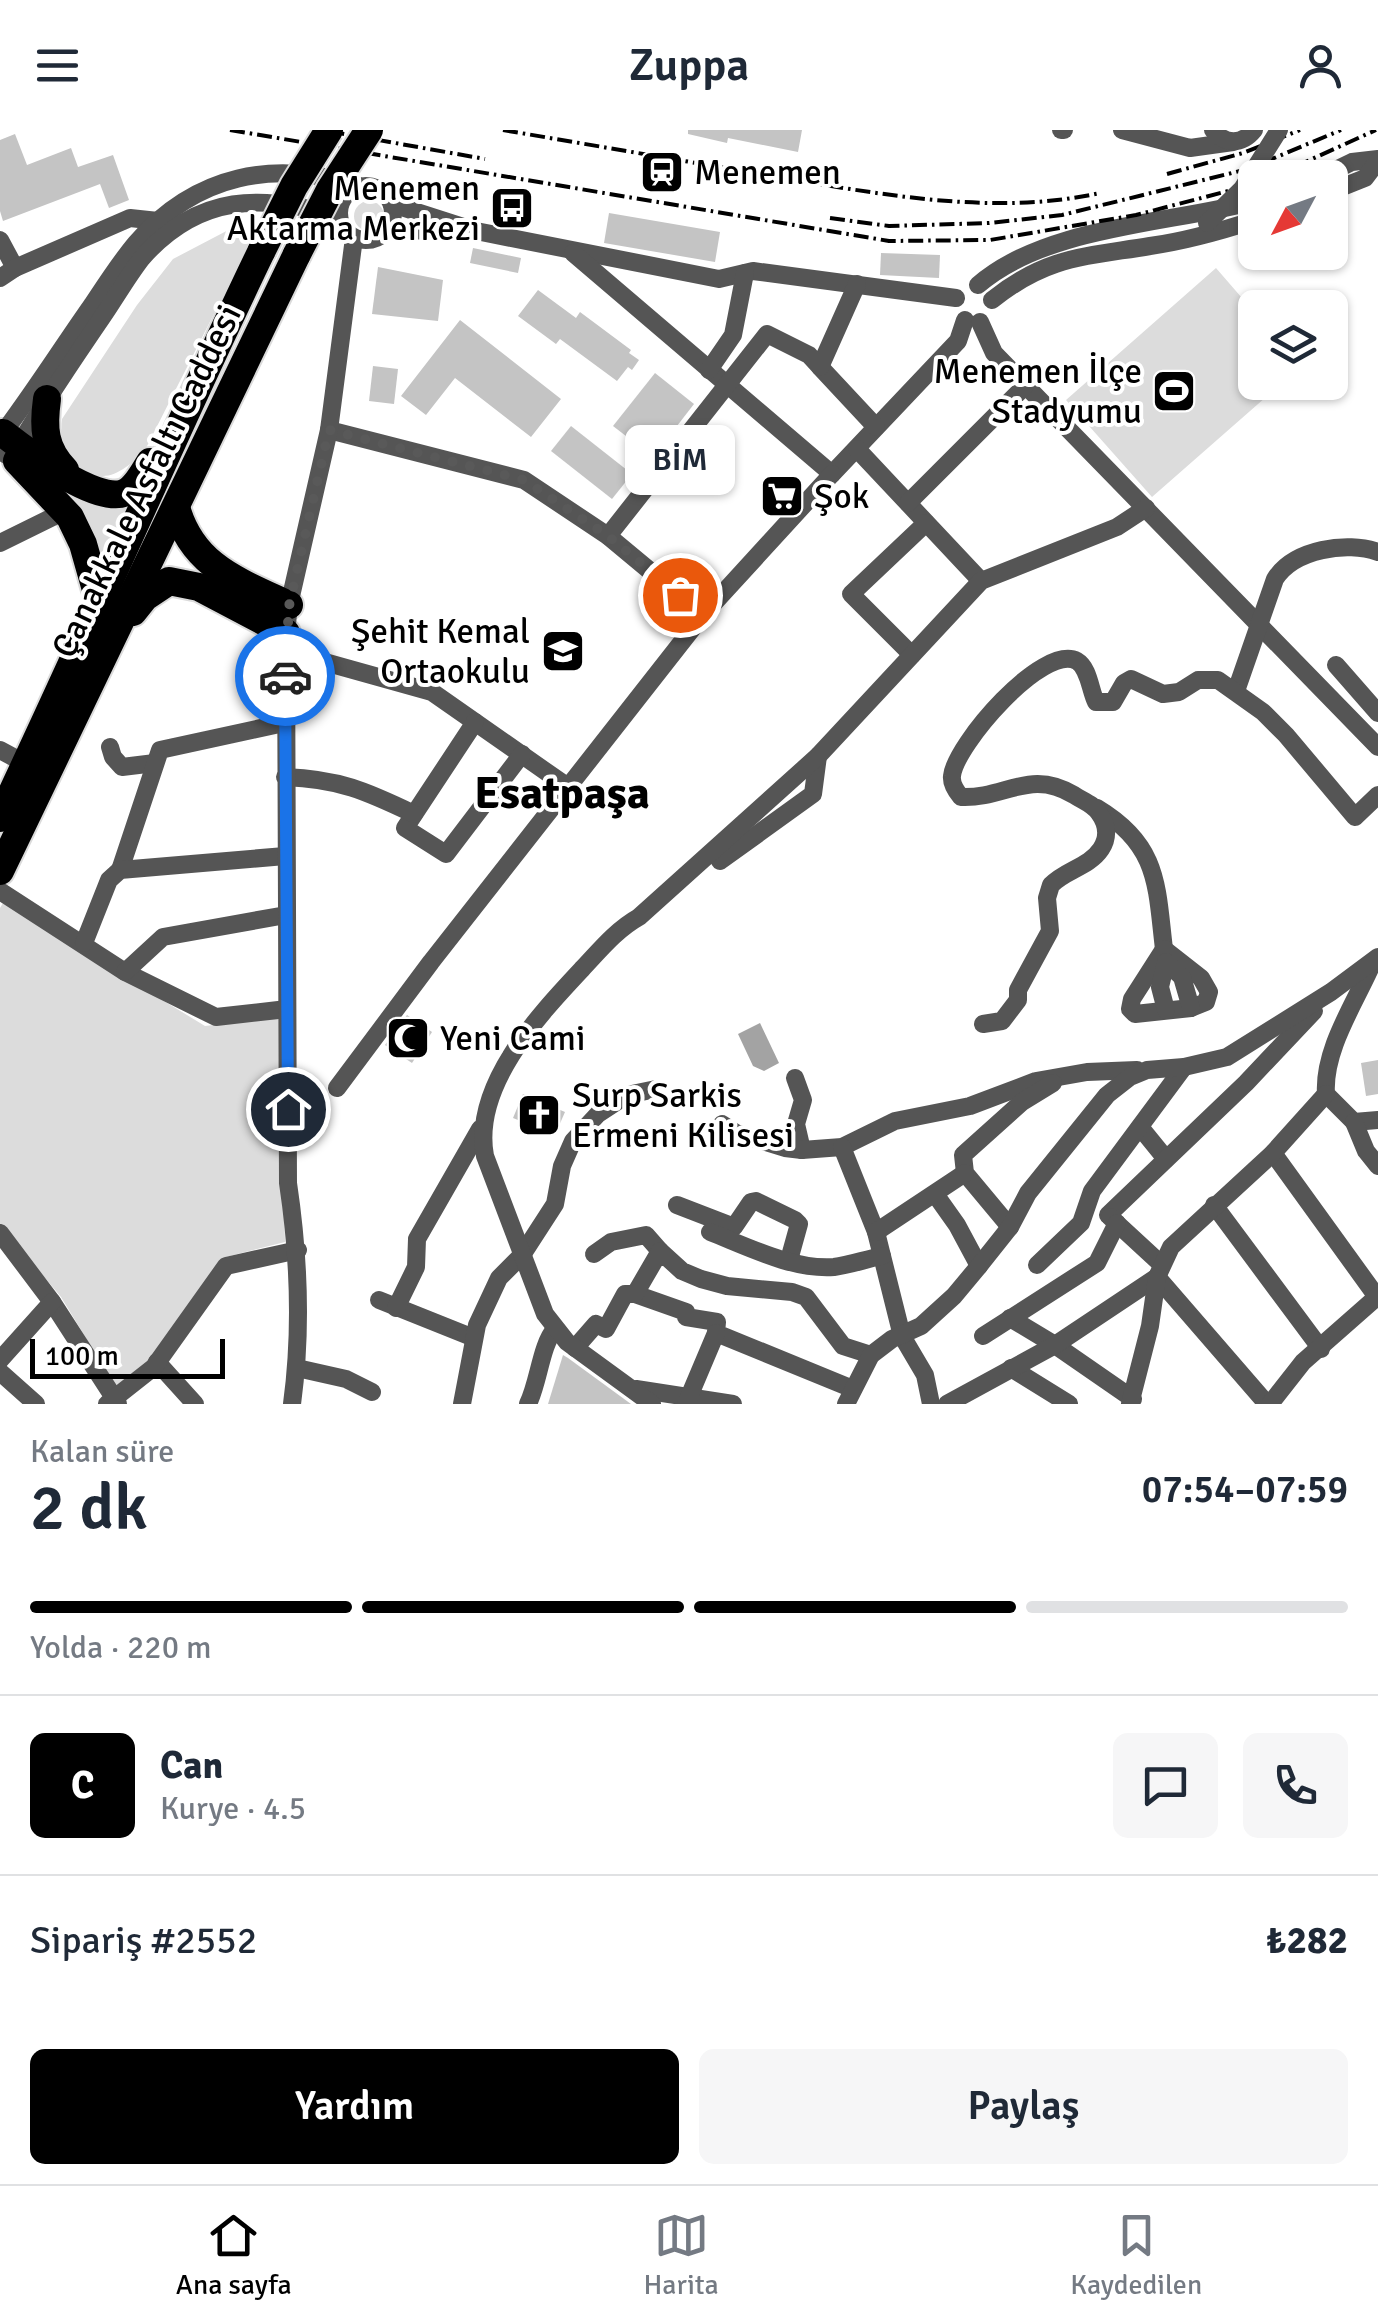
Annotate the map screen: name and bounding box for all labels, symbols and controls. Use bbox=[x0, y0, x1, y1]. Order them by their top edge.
icon: menu bbox=[30, 38, 85, 93]
text: Zuppa bbox=[629, 38, 749, 93]
icon: person bbox=[1293, 38, 1348, 93]
station icon: Menemen bbox=[639, 149, 685, 195]
place label: Menemen bbox=[694, 151, 841, 194]
north arrow bbox=[1238, 160, 1348, 270]
map controls bbox=[1238, 160, 1348, 400]
place label: Menemen Aktarma Merkezi bbox=[227, 167, 480, 250]
bus stop icon: Menemen Aktarma Merkezi bbox=[489, 185, 535, 231]
button: layers bbox=[1238, 290, 1348, 400]
street label: Çanakkale Asfaltı Caddesi bbox=[42, 298, 251, 665]
place label: Menemen İlçe Stadyumu bbox=[933, 350, 1142, 433]
sports icon: Menemen İlçe Stadyumu bbox=[1151, 368, 1197, 414]
callout: BİM bbox=[625, 425, 735, 495]
text: BİM bbox=[652, 440, 708, 479]
supermarket icon: Şok bbox=[759, 473, 805, 519]
place label: Şok bbox=[814, 475, 869, 518]
pin bbox=[638, 553, 723, 638]
icon: bag bbox=[653, 568, 708, 623]
place label: Şehit Kemal Ortaokulu bbox=[351, 610, 530, 693]
courier bbox=[235, 626, 335, 726]
school or university icon: Şehit Kemal Ortaokulu bbox=[540, 628, 586, 674]
icon: car bbox=[258, 649, 313, 704]
district label: Esatpaşa bbox=[474, 766, 650, 821]
mosque icon: Yeni Cami bbox=[385, 1015, 431, 1061]
place label: Yeni Cami bbox=[440, 1017, 585, 1060]
pin bbox=[246, 1067, 331, 1152]
place label: Surp Sarkis Ermeni Kilisesi bbox=[572, 1074, 794, 1157]
icon: home bbox=[261, 1082, 316, 1137]
church icon: Surp Sarkis Ermeni Kilisesi bbox=[516, 1092, 562, 1138]
scale bar bbox=[30, 1334, 225, 1378]
text: 100 m bbox=[45, 1339, 119, 1373]
text: Kalan süre bbox=[30, 1432, 174, 1471]
text: 07:54–07:59 bbox=[1142, 1466, 1348, 1513]
text: 2 dk bbox=[30, 1468, 147, 1548]
text: Yolda · 220 m bbox=[30, 1628, 211, 1667]
button: chat bbox=[1113, 1733, 1218, 1838]
button: phone bbox=[1243, 1733, 1348, 1838]
text: Can bbox=[160, 1742, 223, 1789]
text: C bbox=[71, 1762, 94, 1809]
text: Kurye · 4.5 bbox=[160, 1789, 306, 1828]
text: Sipariş #2552 bbox=[30, 1917, 257, 1964]
text: ₺282 bbox=[1266, 1917, 1348, 1964]
button: Yardım bbox=[30, 2049, 679, 2164]
button: Paylaş bbox=[699, 2049, 1348, 2164]
tab: Ana sayfa bbox=[176, 2208, 292, 2302]
tab: Harita bbox=[643, 2208, 719, 2302]
tab: Kaydedilen bbox=[1070, 2208, 1202, 2302]

